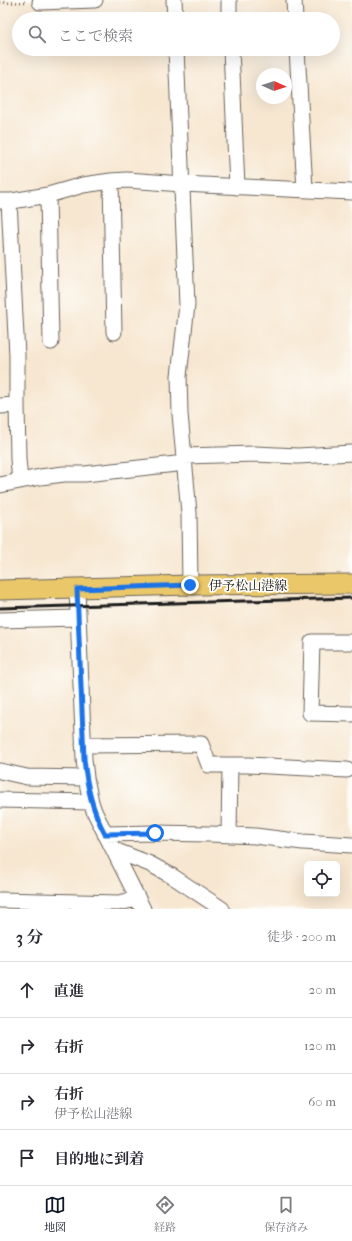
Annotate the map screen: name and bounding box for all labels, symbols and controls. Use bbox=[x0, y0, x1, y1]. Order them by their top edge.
search box bbox=[12, 12, 340, 56]
icon: search bbox=[26, 23, 48, 45]
text: ここで検索 bbox=[58, 27, 133, 45]
north arrow bbox=[256, 68, 292, 104]
route end bbox=[181, 576, 199, 594]
street label: 伊予松山港線 bbox=[209, 578, 287, 593]
route start bbox=[146, 824, 164, 842]
map controls bbox=[304, 861, 340, 897]
button: locate bbox=[304, 861, 340, 897]
text: 3 分 bbox=[16, 927, 44, 947]
text: 徒歩 · 200 m bbox=[267, 929, 336, 944]
icon: ahead bbox=[16, 979, 38, 1001]
text: 直進 bbox=[54, 982, 84, 1000]
text: 20 m bbox=[309, 982, 336, 997]
icon: right bbox=[16, 1035, 38, 1057]
text: 右折 bbox=[54, 1038, 84, 1056]
text: 120 m bbox=[304, 1038, 336, 1053]
text: 右折 bbox=[54, 1085, 84, 1103]
icon: right bbox=[16, 1091, 38, 1113]
text: 60 m bbox=[308, 1094, 336, 1109]
text: 伊予松山港線 bbox=[54, 1106, 132, 1121]
icon: arrive bbox=[16, 1147, 38, 1169]
text: 目的地に到着 bbox=[54, 1150, 144, 1168]
tab: 地図 bbox=[44, 1194, 66, 1234]
tab: 経路 bbox=[154, 1194, 176, 1234]
tab: 保存済み bbox=[264, 1194, 308, 1234]

